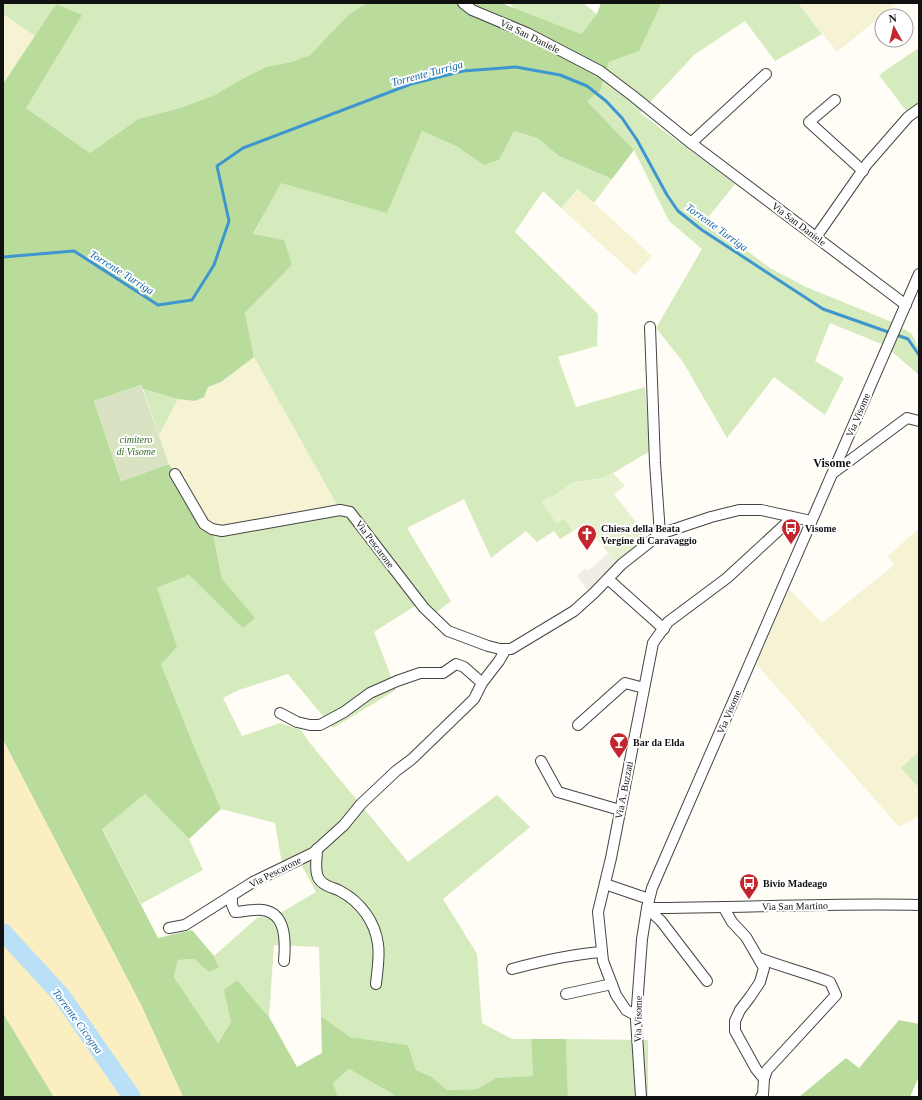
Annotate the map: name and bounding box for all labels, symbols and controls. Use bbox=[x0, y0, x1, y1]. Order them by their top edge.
north arrow bbox=[874, 8, 914, 48]
text: N bbox=[888, 12, 897, 25]
street label: Via San Daniele bbox=[498, 17, 562, 55]
water label: Torrente Turriga bbox=[390, 58, 465, 88]
street label: Via San Daniele bbox=[770, 200, 829, 248]
water label: Torrente Turriga bbox=[684, 201, 751, 254]
water label: Torrente Turriga bbox=[88, 247, 157, 297]
street label: Via Visome bbox=[844, 391, 872, 439]
park label: cimitero di Visome bbox=[117, 434, 156, 457]
district label: Visome bbox=[813, 456, 851, 470]
bus stop icon: Visome bbox=[780, 517, 802, 545]
street label: Via Pescarone bbox=[353, 518, 397, 570]
church icon: Chiesa della Beata Vergine di Caravaggio bbox=[576, 523, 598, 551]
place label: Chiesa della Beata Vergine di Caravaggio bbox=[601, 523, 697, 546]
place label: Visome bbox=[805, 523, 837, 534]
street label: Via Visome bbox=[715, 688, 743, 736]
bar icon: Bar da Elda bbox=[608, 731, 630, 759]
place label: Bar da Elda bbox=[633, 737, 685, 748]
street label: Via A. Buzzati bbox=[613, 760, 635, 820]
street label: Via Pescarone bbox=[247, 854, 303, 890]
bus stop icon: Bivio Madeago bbox=[738, 872, 760, 900]
place label: Bivio Madeago bbox=[763, 878, 827, 889]
street label: Via San Martino bbox=[762, 900, 828, 912]
water label: Torrente Cicogna bbox=[50, 986, 106, 1056]
street label: Via Visome bbox=[632, 995, 644, 1042]

